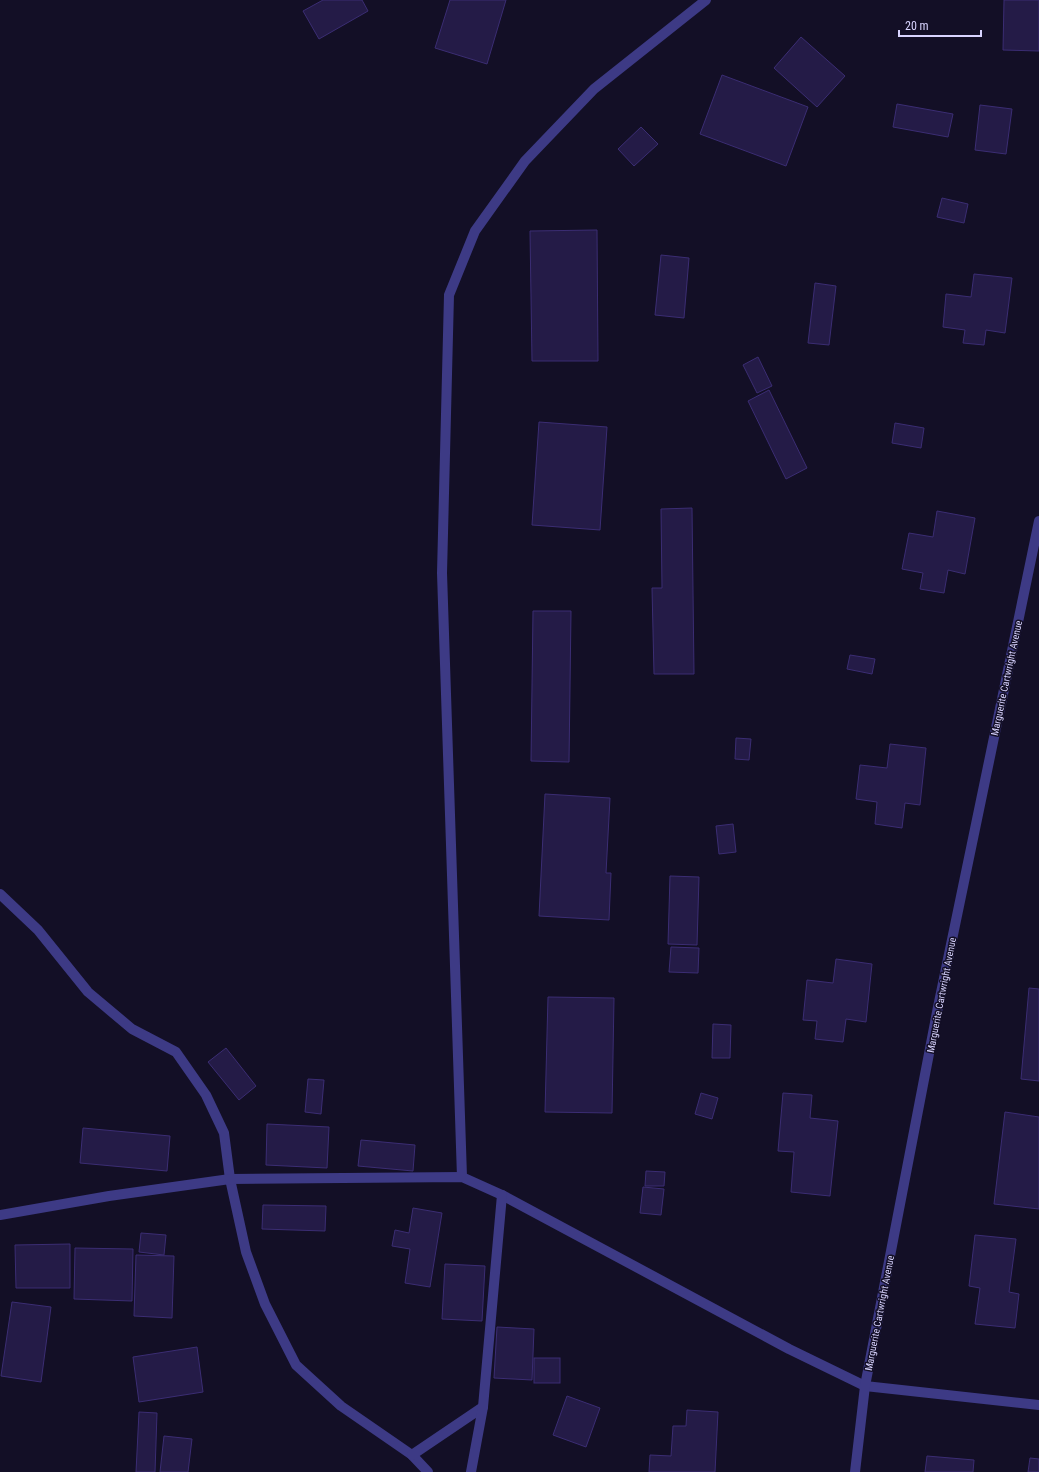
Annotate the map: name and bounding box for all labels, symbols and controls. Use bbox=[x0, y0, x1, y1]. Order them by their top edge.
scale bar bbox=[899, 12, 981, 38]
text: 20 m bbox=[905, 19, 929, 33]
street label: Marguerite Cartwright Avenue bbox=[989, 619, 1024, 737]
street label: Marguerite Cartwright Avenue bbox=[925, 936, 958, 1054]
street label: Marguerite Cartwright Avenue bbox=[863, 1254, 896, 1372]

